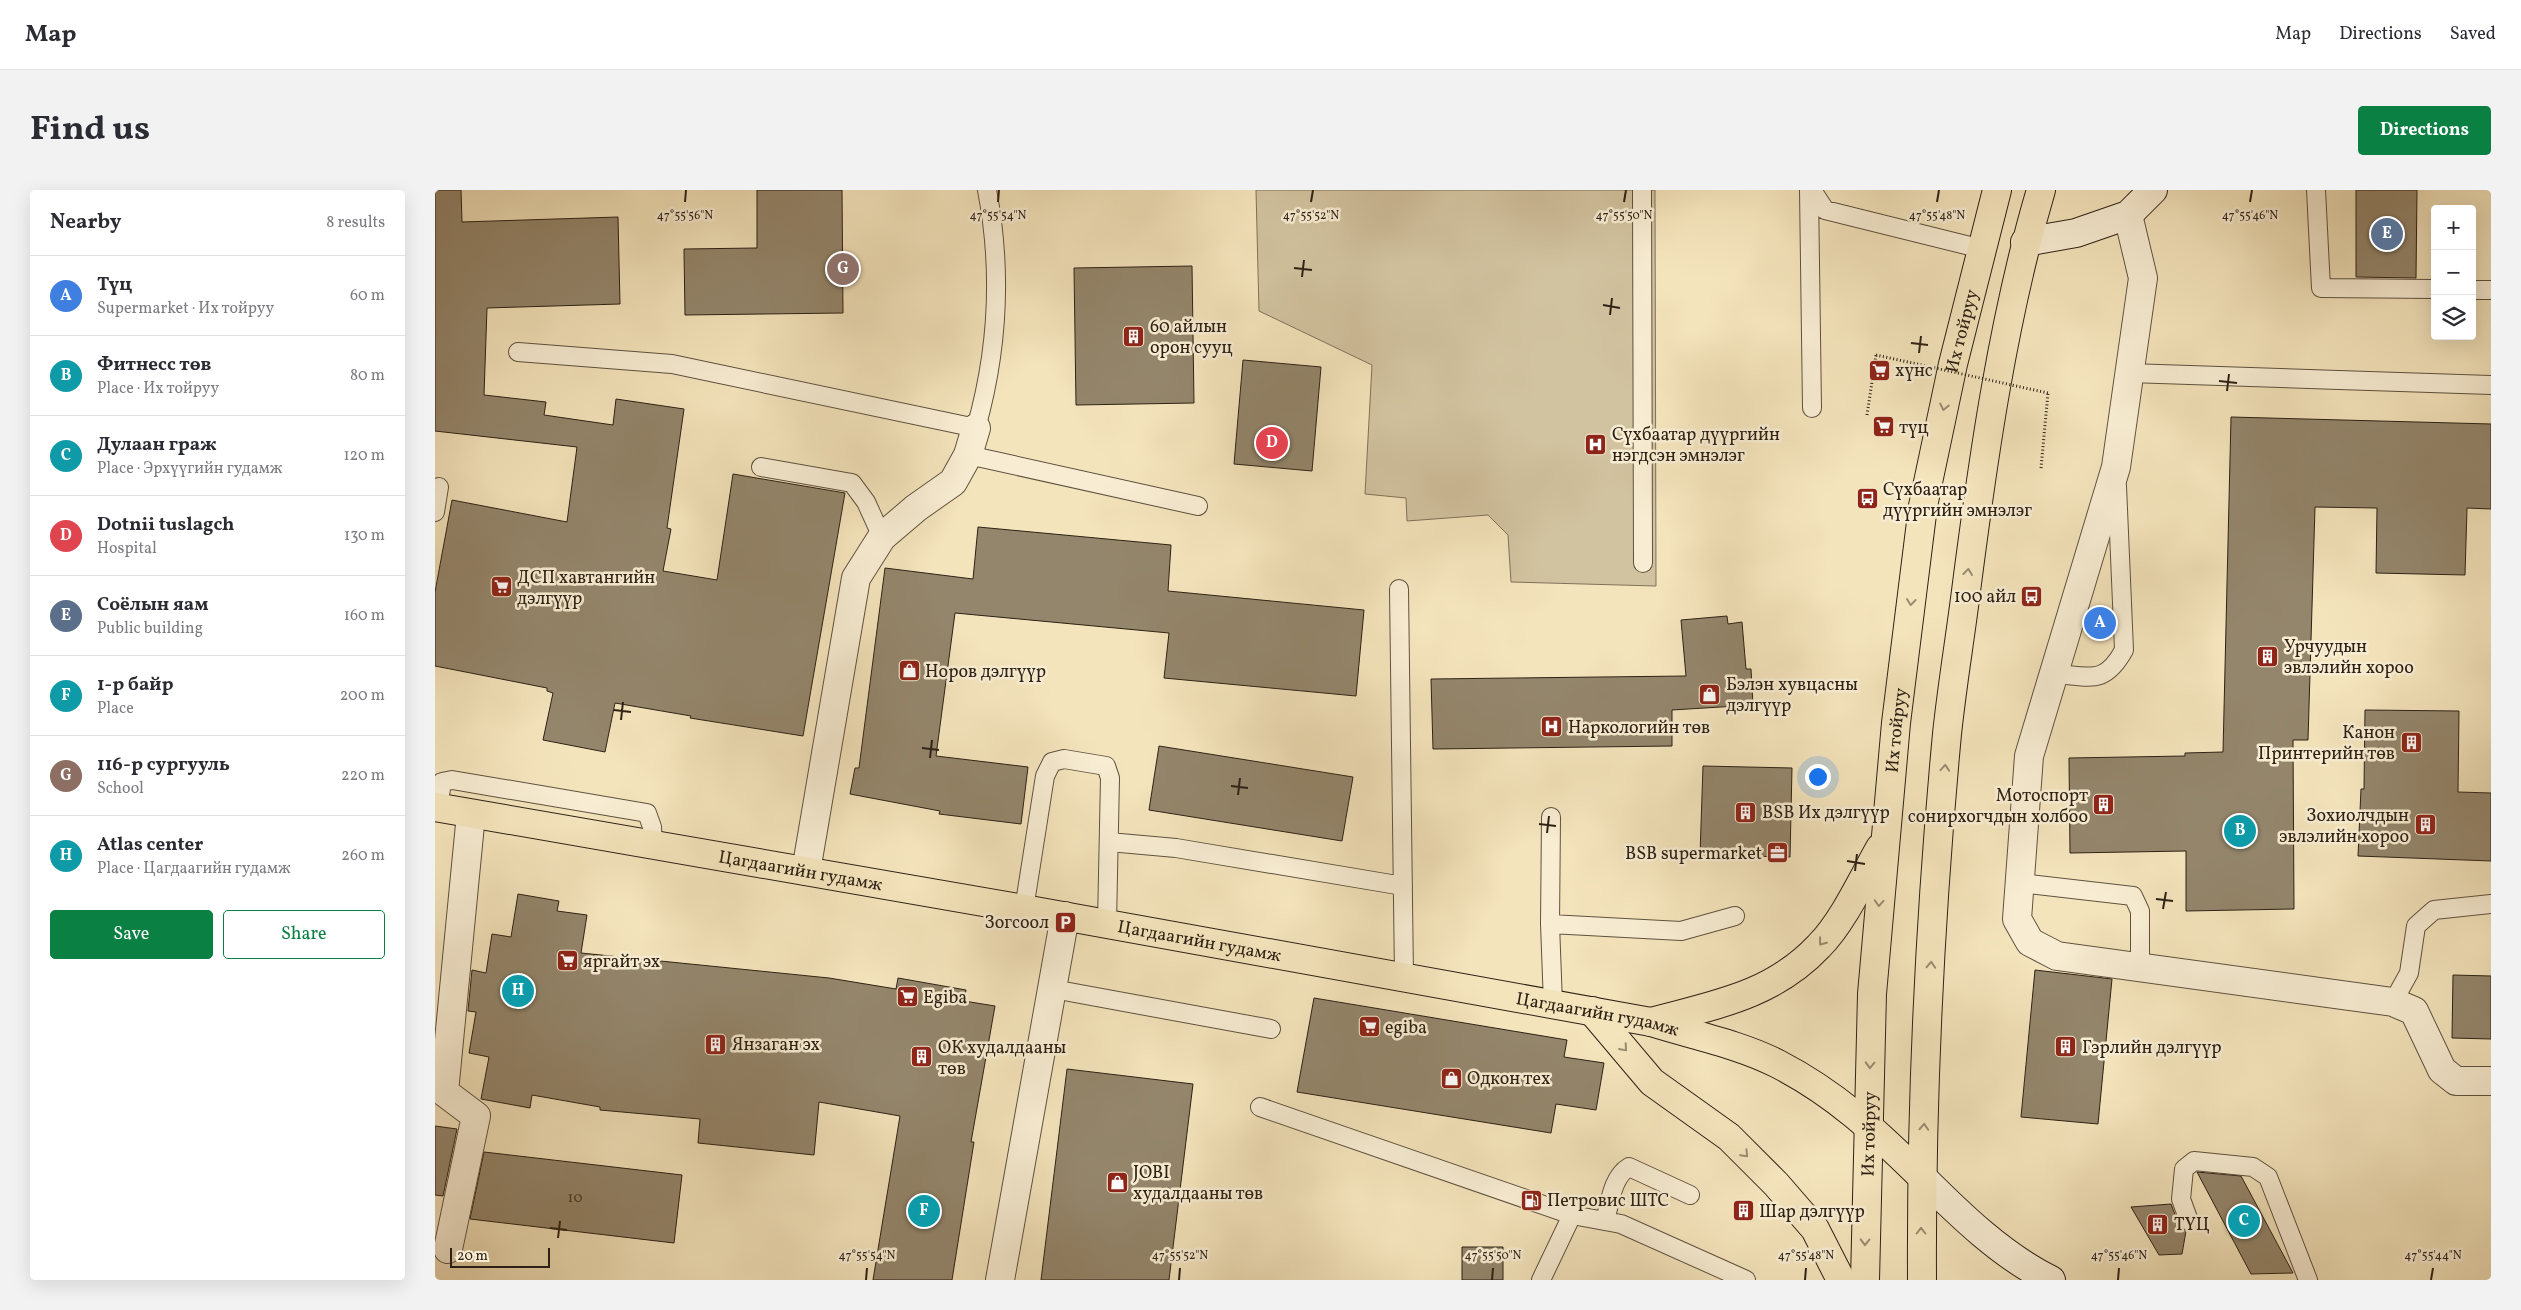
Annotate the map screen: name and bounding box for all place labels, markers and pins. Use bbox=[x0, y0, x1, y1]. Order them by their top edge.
pin: E bbox=[2371, 215, 2403, 253]
pin: G bbox=[827, 250, 859, 288]
place label: 60 айлын орон сууц bbox=[1150, 315, 1233, 361]
building icon: 60 айлын орон сууц bbox=[1122, 324, 1146, 348]
supermarket icon: хүнс bbox=[1867, 358, 1891, 382]
place label: хүнс bbox=[1895, 359, 1933, 384]
supermarket icon: түц bbox=[1871, 415, 1895, 439]
place label: түц bbox=[1899, 416, 1929, 441]
place label: Сүхбаатар дүүргийн нэгдсэн эмнэлэг bbox=[1612, 423, 1780, 469]
pin: D bbox=[1256, 424, 1288, 462]
hospital icon: Сүхбаатар дүүргийн нэгдсэн эмнэлэг bbox=[1584, 432, 1608, 456]
place label: Сүхбаатар дүүргийн эмнэлэг bbox=[1883, 478, 2032, 524]
bus stop icon: Сүхбаатар дүүргийн эмнэлэг bbox=[1855, 487, 1879, 511]
place label: ДСП хавтангийн дэлгүүр bbox=[517, 566, 655, 612]
supermarket icon: ДСП хавтангийн дэлгүүр bbox=[489, 575, 513, 599]
bus stop icon: 100 айл bbox=[2020, 584, 2044, 608]
place label: 100 айл bbox=[1954, 585, 2016, 610]
pin: A bbox=[2084, 604, 2116, 642]
place label: Урчуудын эвлэлийн хороо bbox=[2284, 635, 2414, 681]
building icon: Урчуудын эвлэлийн хороо bbox=[2256, 644, 2280, 668]
shop icon: Норов дэлгүүр bbox=[897, 659, 921, 683]
place label: Норов дэлгүүр bbox=[925, 660, 1046, 685]
place label: Бэлэн хувцасны дэлгүүр bbox=[1726, 673, 1858, 719]
shop icon: Бэлэн хувцасны дэлгүүр bbox=[1698, 682, 1722, 706]
hospital icon: Наркологийн төв bbox=[1540, 715, 1564, 739]
place label: Наркологийн төв bbox=[1568, 716, 1710, 741]
place label: Канон Принтерийн төв bbox=[2258, 721, 2395, 767]
building icon: Канон Принтерийн төв bbox=[2399, 730, 2423, 754]
place label: Mотоспорт сонирхогчдын холбоо bbox=[1908, 784, 2088, 830]
building icon: Mотоспорт сонирхогчдын холбоо bbox=[2092, 793, 2116, 817]
building icon: BSB Их дэлгүүр bbox=[1734, 800, 1758, 824]
place label: BSB Их дэлгүүр bbox=[1762, 801, 1890, 826]
place label: Зохиолчдын эвлэлийн хороо bbox=[2279, 804, 2409, 850]
pin: B bbox=[2224, 812, 2256, 850]
building icon: Зохиолчдын эвлэлийн хороо bbox=[2413, 813, 2437, 837]
office icon: BSB supermarket bbox=[1766, 841, 1790, 865]
place label: BSB supermarket bbox=[1625, 842, 1762, 867]
parking icon: Зогсоол bbox=[1053, 910, 1077, 934]
place label: Зогсоол bbox=[984, 911, 1049, 936]
supermarket icon: яргайт эх bbox=[555, 949, 579, 973]
place label: яргайт эх bbox=[583, 950, 660, 975]
pin: H bbox=[502, 972, 534, 1010]
supermarket icon: Egiba bbox=[895, 985, 919, 1009]
place label: Egiba bbox=[923, 986, 967, 1011]
supermarket icon: egiba bbox=[1357, 1015, 1381, 1039]
place label: egiba bbox=[1385, 1016, 1427, 1041]
building icon: Янзаган эх bbox=[704, 1032, 728, 1056]
place label: Янзаган эх bbox=[732, 1033, 820, 1058]
building icon: Гэрлийн дэлгүүр bbox=[2054, 1035, 2078, 1059]
place label: ОК худалдааны төв bbox=[938, 1036, 1067, 1082]
place label: Гэрлийн дэлгүүр bbox=[2082, 1036, 2221, 1061]
building icon: ОК худалдааны төв bbox=[910, 1045, 934, 1069]
shop icon: Одкон тех bbox=[1439, 1066, 1463, 1090]
place label: Одкон тех bbox=[1467, 1067, 1550, 1092]
place label: JOBI худалдааны төв bbox=[1133, 1161, 1263, 1207]
shop icon: JOBI худалдааны төв bbox=[1105, 1170, 1129, 1194]
fuel station icon: Петровис ШТС bbox=[1519, 1188, 1543, 1212]
place label: Петровис ШТС bbox=[1547, 1189, 1669, 1214]
pin: F bbox=[908, 1192, 940, 1230]
building icon: Шар дэлгүүр bbox=[1731, 1199, 1755, 1223]
place label: Шар дэлгүүр bbox=[1759, 1200, 1865, 1225]
pin: C bbox=[2228, 1202, 2260, 1240]
building icon: ТҮЦ bbox=[2146, 1212, 2170, 1236]
place label: ТҮЦ bbox=[2174, 1213, 2210, 1238]

